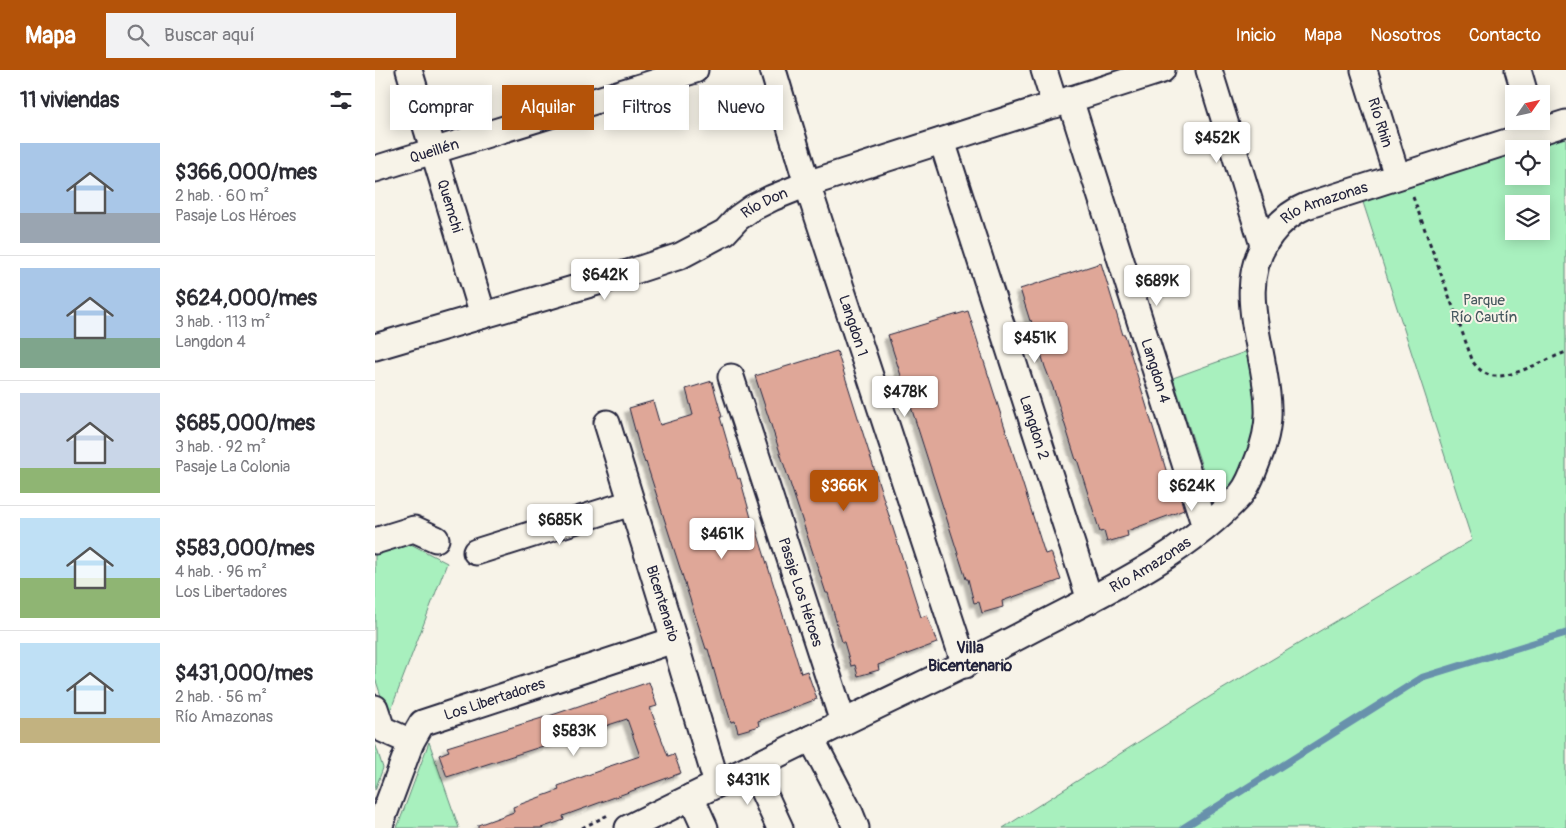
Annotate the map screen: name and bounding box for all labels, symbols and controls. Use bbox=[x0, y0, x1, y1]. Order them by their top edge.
search box bbox=[106, 13, 456, 58]
text: Mapa bbox=[25, 21, 76, 50]
icon: search bbox=[124, 21, 152, 49]
text: Buscar aquí bbox=[164, 23, 255, 47]
text: Inicio bbox=[1235, 24, 1276, 47]
text: Mapa bbox=[1304, 24, 1342, 47]
text: Nosotros bbox=[1370, 24, 1441, 47]
text: Contacto bbox=[1469, 24, 1541, 47]
chip: Comprar bbox=[390, 85, 492, 130]
chip: Alquilar bbox=[502, 85, 594, 130]
chip: Filtros bbox=[604, 85, 689, 130]
chip: Nuevo bbox=[699, 85, 783, 130]
north arrow bbox=[1505, 85, 1550, 130]
map controls bbox=[1505, 85, 1550, 240]
icon: filters bbox=[327, 86, 355, 114]
text: 11 viviendas bbox=[20, 87, 119, 114]
street label: Río Rhin bbox=[1363, 95, 1397, 150]
pin: $452K bbox=[1182, 122, 1252, 164]
text: $452K bbox=[1194, 128, 1240, 148]
street label: Queillén bbox=[407, 135, 461, 168]
button: locate bbox=[1505, 140, 1550, 185]
text: $366,000/mes bbox=[175, 159, 317, 186]
icon: home bbox=[60, 163, 120, 223]
street label: Quemchi bbox=[433, 177, 467, 235]
street label: Río Amazonas bbox=[1277, 178, 1370, 228]
street label: Río Don bbox=[737, 184, 791, 223]
text: 2 hab. · 60 m² bbox=[175, 186, 269, 206]
button: layers bbox=[1505, 195, 1550, 240]
text: Pasaje Los Héroes bbox=[175, 206, 296, 226]
pin: $642K bbox=[570, 258, 640, 301]
pin: $689K bbox=[1122, 264, 1192, 307]
text: $642K bbox=[582, 265, 628, 285]
text: $689K bbox=[1135, 271, 1179, 291]
text: $624,000/mes bbox=[175, 285, 317, 312]
icon: home bbox=[60, 288, 120, 348]
park label: Parque Río Cautín bbox=[1451, 291, 1517, 327]
street label: Langdon 1 bbox=[834, 293, 872, 359]
text: 3 hab. · 113 m² bbox=[175, 312, 270, 332]
pin: $451K bbox=[1000, 322, 1070, 364]
text: $451K bbox=[1014, 328, 1056, 348]
text: Langdon 4 bbox=[175, 332, 246, 352]
street label: Langdon 4 bbox=[1136, 336, 1174, 406]
pin: $478K bbox=[870, 376, 940, 418]
text: $478K bbox=[883, 382, 927, 402]
street label: Langdon 2 bbox=[1015, 393, 1053, 462]
text: $685,000/mes bbox=[175, 410, 315, 437]
icon: home bbox=[60, 413, 120, 473]
text: 3 hab. · 92 m² bbox=[175, 437, 266, 457]
text: Pasaje La Colonia bbox=[175, 457, 290, 477]
pin: $366K bbox=[809, 470, 879, 512]
pin: $624K bbox=[1157, 470, 1227, 512]
text: $366K bbox=[821, 476, 867, 496]
text: $624K bbox=[1169, 476, 1215, 496]
pin: $685K bbox=[525, 504, 595, 546]
text: $685K bbox=[538, 510, 582, 530]
pin: $461K bbox=[687, 518, 757, 560]
text: $461K bbox=[700, 524, 744, 544]
street label: Río Amazonas bbox=[1107, 533, 1195, 597]
text: $583,000/mes bbox=[175, 535, 314, 562]
street label: Pasaje Los Héroes bbox=[774, 535, 827, 649]
icon: home bbox=[60, 538, 120, 598]
text: 4 hab. · 96 m² bbox=[175, 562, 267, 582]
street label: Bicentenario bbox=[642, 563, 683, 644]
text: Los Libertadores bbox=[175, 582, 287, 602]
district label: Villa Bicentenario bbox=[928, 638, 1012, 676]
text: $431,000/mes bbox=[175, 660, 313, 687]
icon: home bbox=[60, 663, 120, 723]
street label: Los Libertadores bbox=[442, 674, 548, 725]
text: 2 hab. · 56 m² bbox=[175, 687, 267, 707]
text: Río Amazonas bbox=[175, 707, 273, 727]
pin: $583K bbox=[539, 714, 609, 757]
text: $583K bbox=[552, 721, 596, 741]
pin: $431K bbox=[713, 764, 783, 806]
text: $431K bbox=[727, 770, 769, 790]

